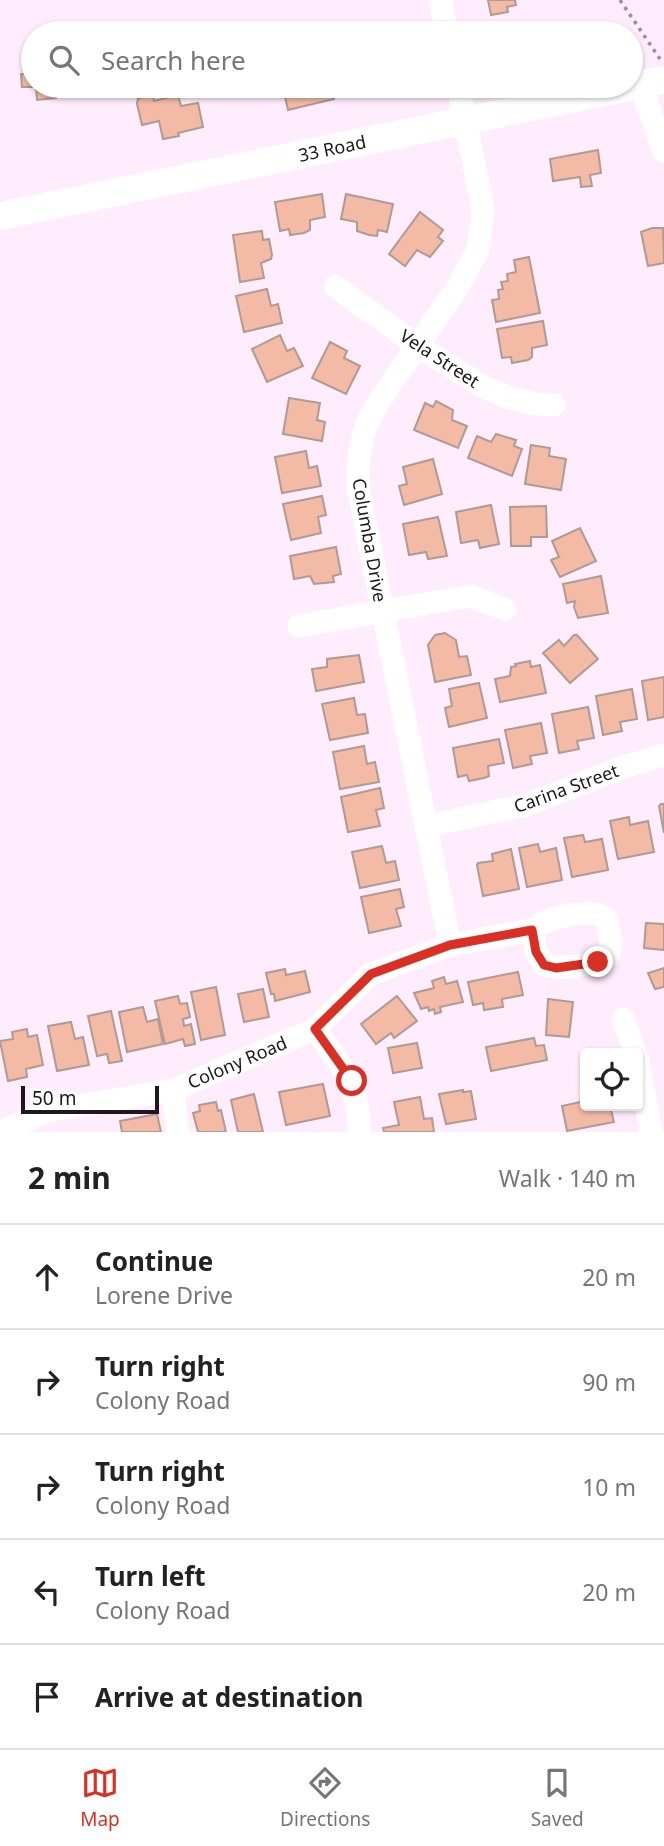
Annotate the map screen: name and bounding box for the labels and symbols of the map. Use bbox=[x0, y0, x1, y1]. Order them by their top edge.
street label: 33 Road bbox=[296, 129, 368, 167]
street label: Vela Street bbox=[396, 323, 485, 393]
street label: Columba Drive bbox=[347, 476, 393, 604]
street label: Carina Street bbox=[510, 758, 622, 818]
route end bbox=[582, 946, 613, 977]
street label: Colony Road bbox=[184, 1030, 290, 1094]
route start bbox=[336, 1065, 367, 1096]
scale bar bbox=[21, 1083, 159, 1115]

